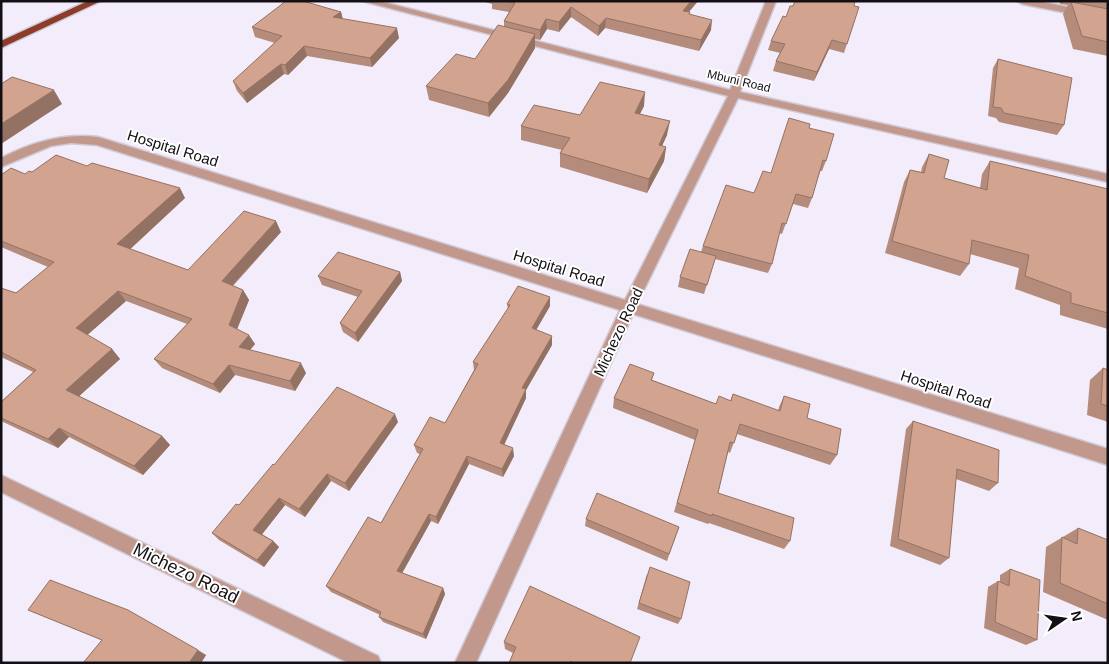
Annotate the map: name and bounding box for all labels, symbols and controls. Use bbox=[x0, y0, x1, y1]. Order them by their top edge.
street label: Mbuni Road bbox=[706, 67, 772, 95]
street label: Hospital Road bbox=[125, 126, 221, 170]
street label: Hospital Road bbox=[511, 246, 607, 290]
street label: Michezo Road bbox=[590, 285, 646, 379]
street label: Hospital Road bbox=[899, 366, 993, 412]
street label: Michezo Road bbox=[130, 539, 242, 607]
north arrow bbox=[1039, 594, 1089, 644]
text: N bbox=[1068, 609, 1086, 623]

